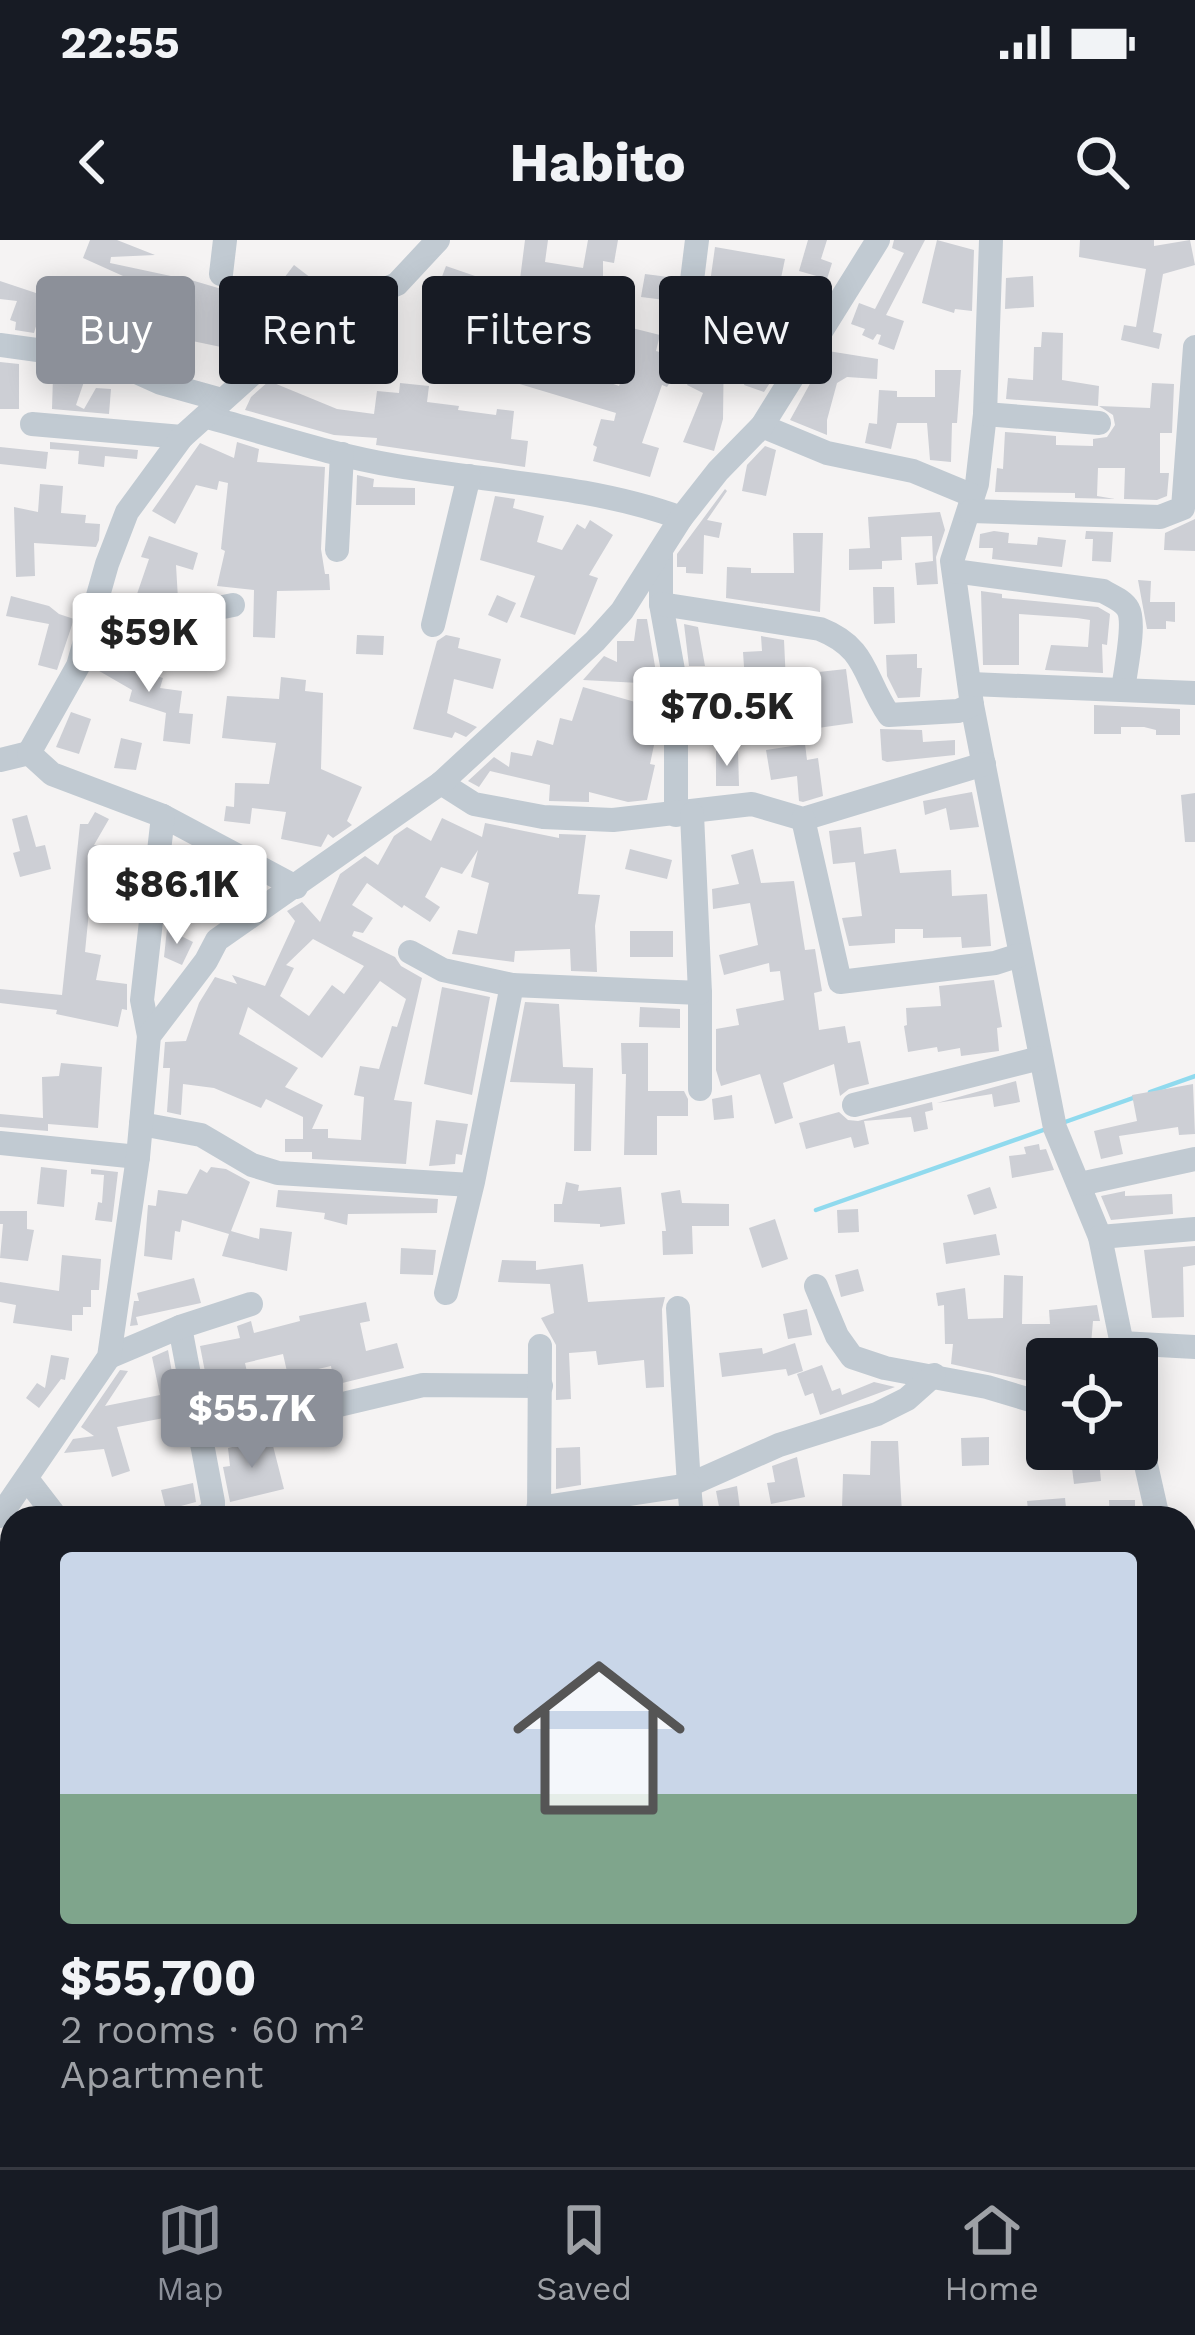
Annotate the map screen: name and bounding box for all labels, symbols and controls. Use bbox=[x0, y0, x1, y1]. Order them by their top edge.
text: 22:55 bbox=[60, 16, 180, 69]
icon: back bbox=[60, 129, 126, 195]
icon: search bbox=[1069, 129, 1135, 195]
text: Habito bbox=[509, 131, 686, 194]
chip: Buy bbox=[36, 276, 195, 384]
chip: Rent bbox=[219, 276, 398, 384]
chip: Filters bbox=[422, 276, 635, 384]
chip: New bbox=[659, 276, 832, 384]
pin: $59K bbox=[78, 593, 220, 695]
text: $59K bbox=[100, 609, 198, 654]
pin: $70.5K bbox=[629, 667, 825, 769]
text: $70.5K bbox=[660, 683, 794, 728]
pin: $86.1K bbox=[79, 845, 275, 947]
text: $86.1K bbox=[115, 861, 239, 906]
map controls bbox=[1026, 1338, 1158, 1470]
button: locate bbox=[1026, 1338, 1158, 1470]
pin: $55.7K bbox=[154, 1369, 350, 1471]
text: $55.7K bbox=[188, 1385, 316, 1430]
icon: home bbox=[491, 1630, 707, 1846]
text: $55,700 bbox=[60, 1948, 257, 2007]
text: 2 rooms · 60 m² bbox=[60, 2007, 364, 2052]
text: Apartment bbox=[60, 2052, 263, 2097]
tab: Map bbox=[156, 2197, 224, 2308]
tab: Saved bbox=[536, 2197, 632, 2308]
tab: Home bbox=[944, 2197, 1039, 2308]

